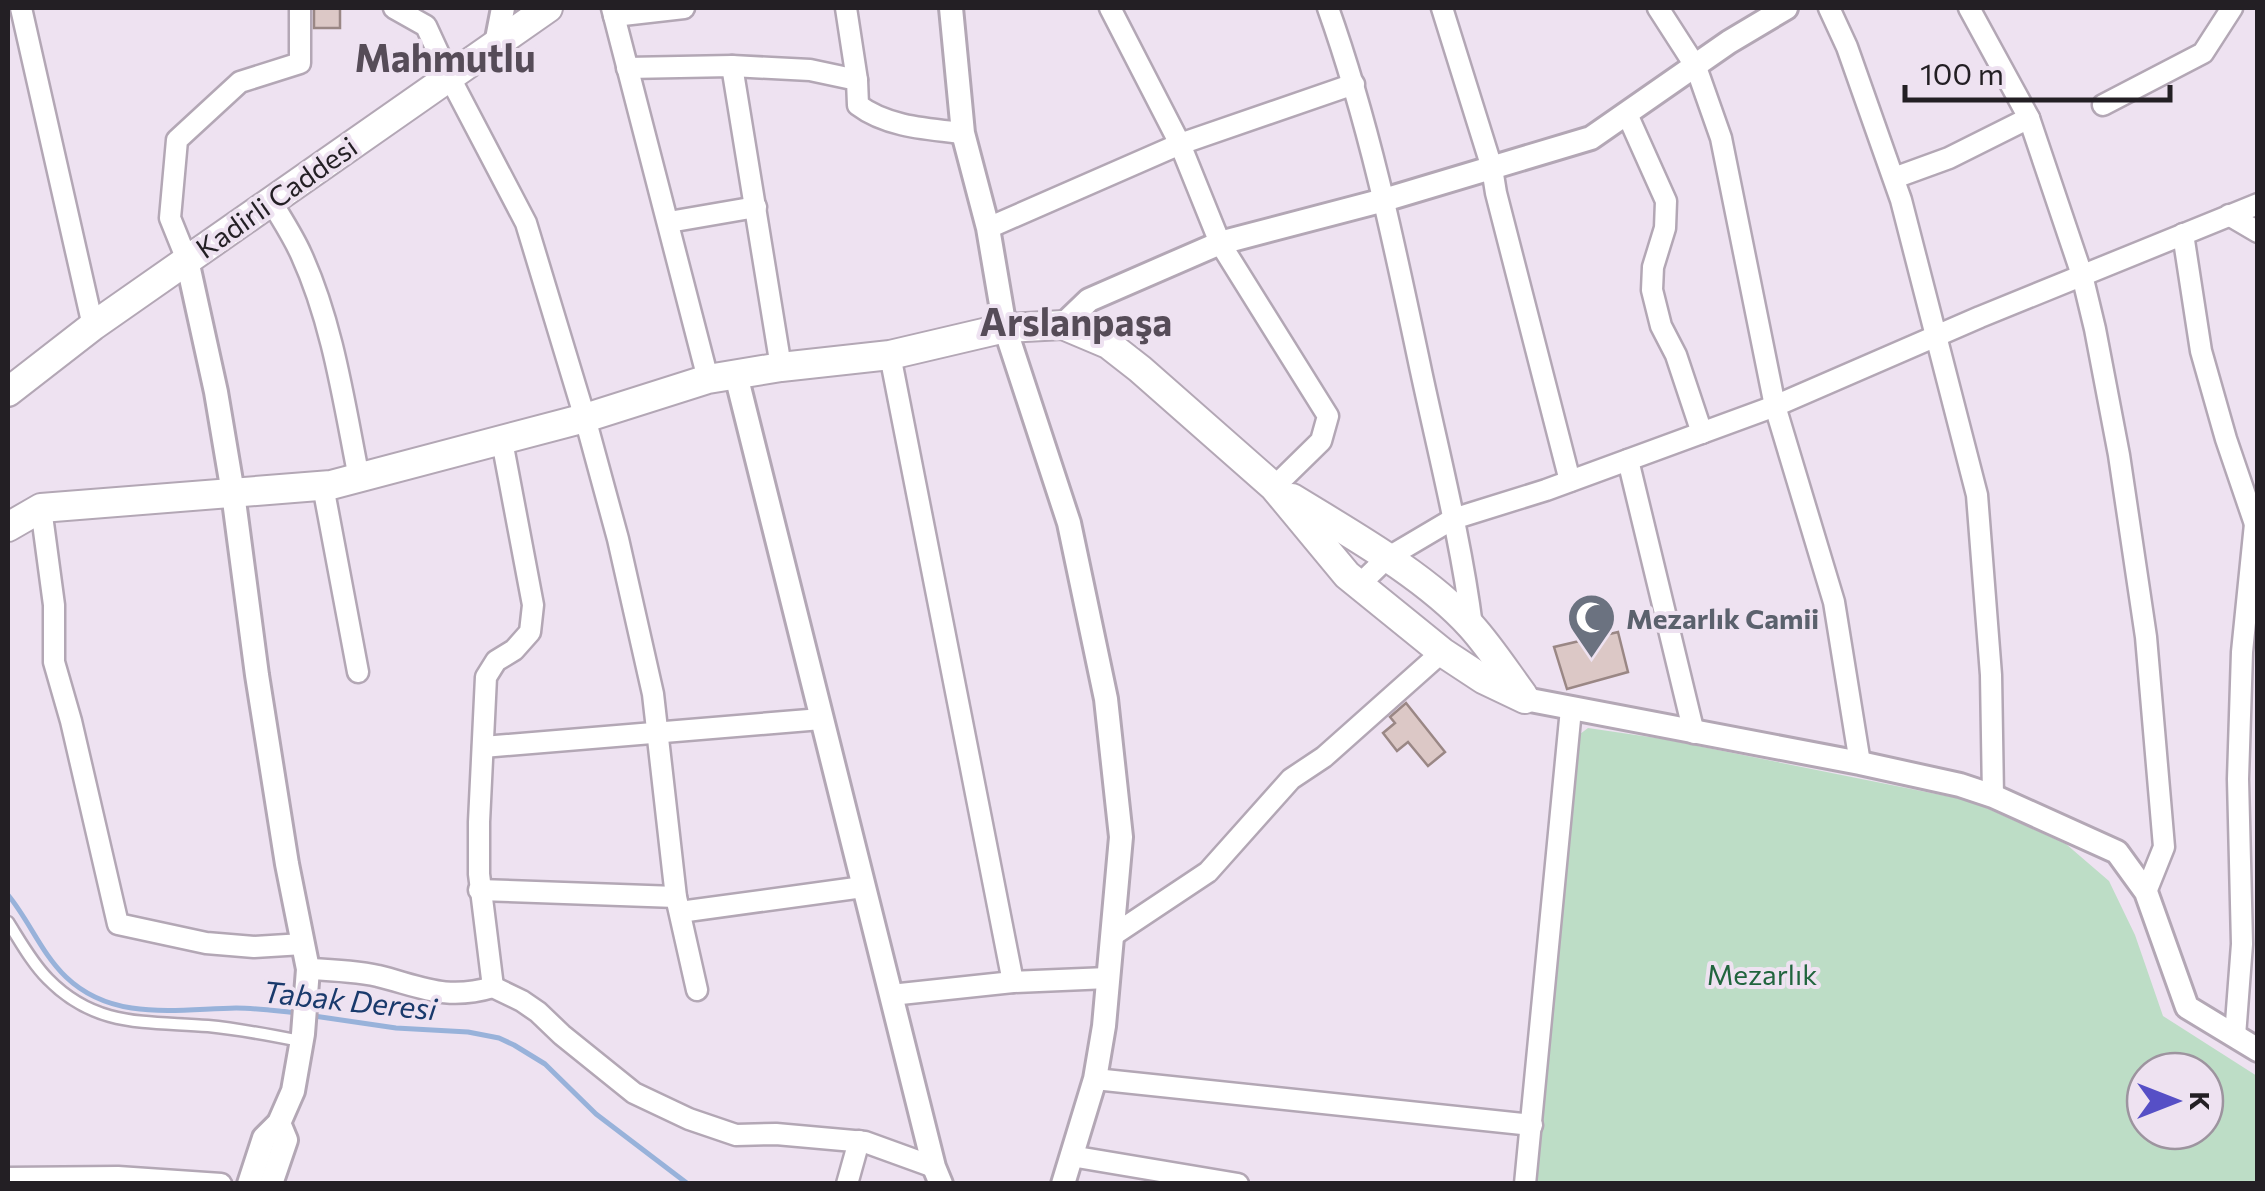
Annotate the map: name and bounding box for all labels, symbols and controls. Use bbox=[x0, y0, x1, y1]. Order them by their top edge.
district label: Mahmutlu bbox=[354, 33, 536, 80]
scale bar bbox=[1905, 40, 2170, 102]
text: 100 m bbox=[1920, 54, 2004, 91]
street label: Kadirli Caddesi bbox=[189, 129, 363, 265]
district label: Arslanpaşa bbox=[980, 297, 1172, 345]
mosque icon: Mezarlık Camii bbox=[1565, 592, 1617, 660]
place label: Mezarlık Camii bbox=[1626, 601, 1819, 635]
park label: Mezarlık bbox=[1707, 957, 1817, 991]
water label: Tabak Deresi bbox=[261, 971, 440, 1027]
north arrow bbox=[2125, 1051, 2225, 1151]
text: K bbox=[2184, 1091, 2218, 1111]

